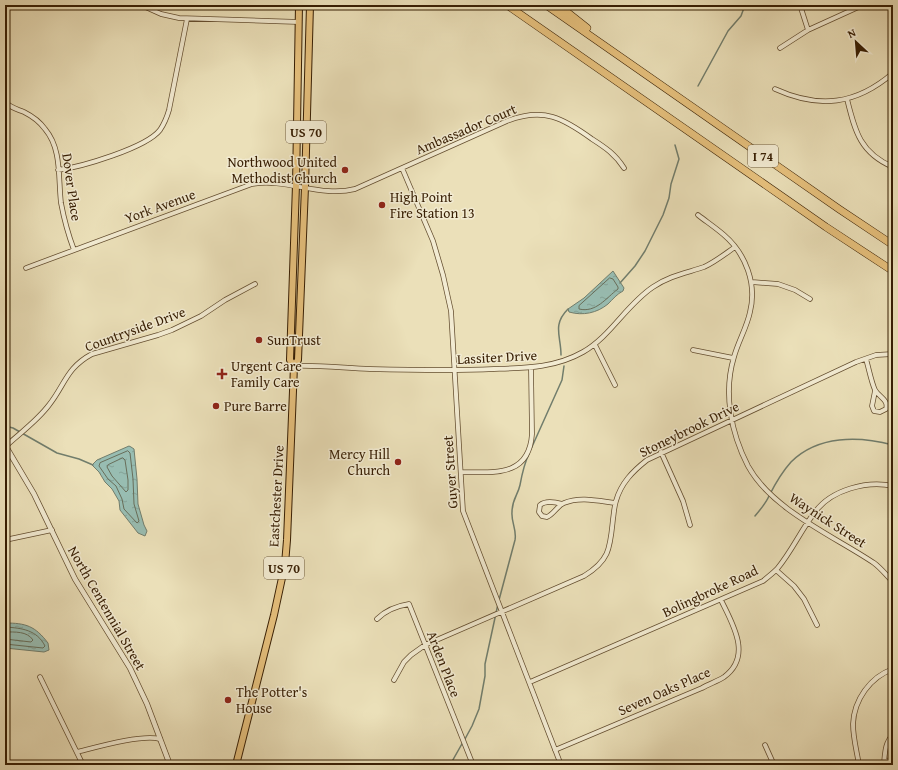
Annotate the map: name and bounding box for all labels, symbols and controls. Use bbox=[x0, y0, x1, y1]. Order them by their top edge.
north arrow bbox=[836, 22, 876, 62]
text: N bbox=[845, 24, 859, 42]
street label: Ambassador Court bbox=[412, 99, 520, 159]
road number: US 70 bbox=[286, 121, 326, 143]
road number: I 74 bbox=[748, 145, 778, 167]
street label: Dover Place bbox=[57, 152, 87, 223]
place label: Northwood United Methodist Church bbox=[228, 152, 338, 188]
marker: Northwood United Methodist Church bbox=[340, 165, 350, 175]
street label: York Avenue bbox=[122, 184, 198, 228]
place label: High Point Fire Station 13 bbox=[390, 187, 475, 223]
marker: High Point Fire Station 13 bbox=[377, 200, 387, 210]
street label: Countryside Drive bbox=[82, 301, 189, 357]
place label: SunTrust bbox=[267, 330, 321, 350]
marker: SunTrust bbox=[254, 335, 264, 345]
street label: Lassiter Drive bbox=[456, 345, 538, 369]
place label: Urgent Care Family Care bbox=[231, 356, 302, 392]
marker: Urgent Care Family Care bbox=[216, 368, 228, 380]
place label: Pure Barre bbox=[224, 396, 287, 416]
street label: Stoneybrook Drive bbox=[636, 396, 743, 462]
marker: Pure Barre bbox=[211, 401, 221, 411]
street label: Guyer Street bbox=[437, 435, 463, 509]
street label: Eastchester Drive bbox=[263, 444, 289, 547]
place label: Mercy Hill Church bbox=[329, 444, 390, 480]
marker: Mercy Hill Church bbox=[393, 457, 403, 467]
street label: Waynick Street bbox=[786, 488, 871, 552]
street label: North Centennial Street bbox=[63, 542, 151, 674]
road number: US 70 bbox=[264, 557, 304, 579]
street label: Bolingbroke Road bbox=[659, 560, 762, 622]
street label: Arden Place bbox=[422, 628, 466, 701]
street label: Seven Oaks Place bbox=[615, 661, 714, 720]
place label: The Potter's House bbox=[236, 682, 307, 718]
marker: The Potter's House bbox=[223, 695, 233, 705]

